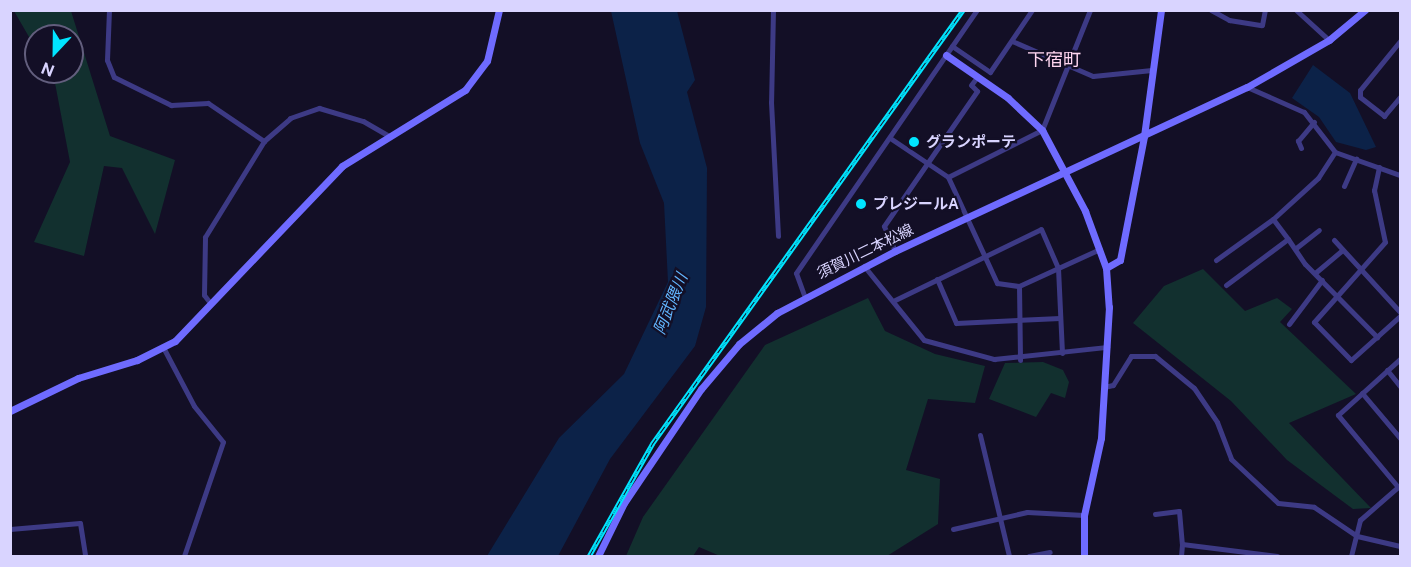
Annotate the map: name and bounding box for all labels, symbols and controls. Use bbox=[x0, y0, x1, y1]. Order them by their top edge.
north arrow bbox=[24, 24, 84, 84]
district label: 下宿町 bbox=[1027, 49, 1081, 71]
text: N bbox=[38, 58, 57, 80]
place label: グランポーテ bbox=[926, 133, 1016, 151]
marker: グランポーテ bbox=[907, 135, 921, 149]
place label: プレジールA bbox=[873, 195, 959, 213]
marker: プレジールA bbox=[854, 197, 868, 211]
street label: 須賀川二本松線 bbox=[814, 220, 916, 282]
water label: 阿武隈川 bbox=[650, 271, 692, 337]

